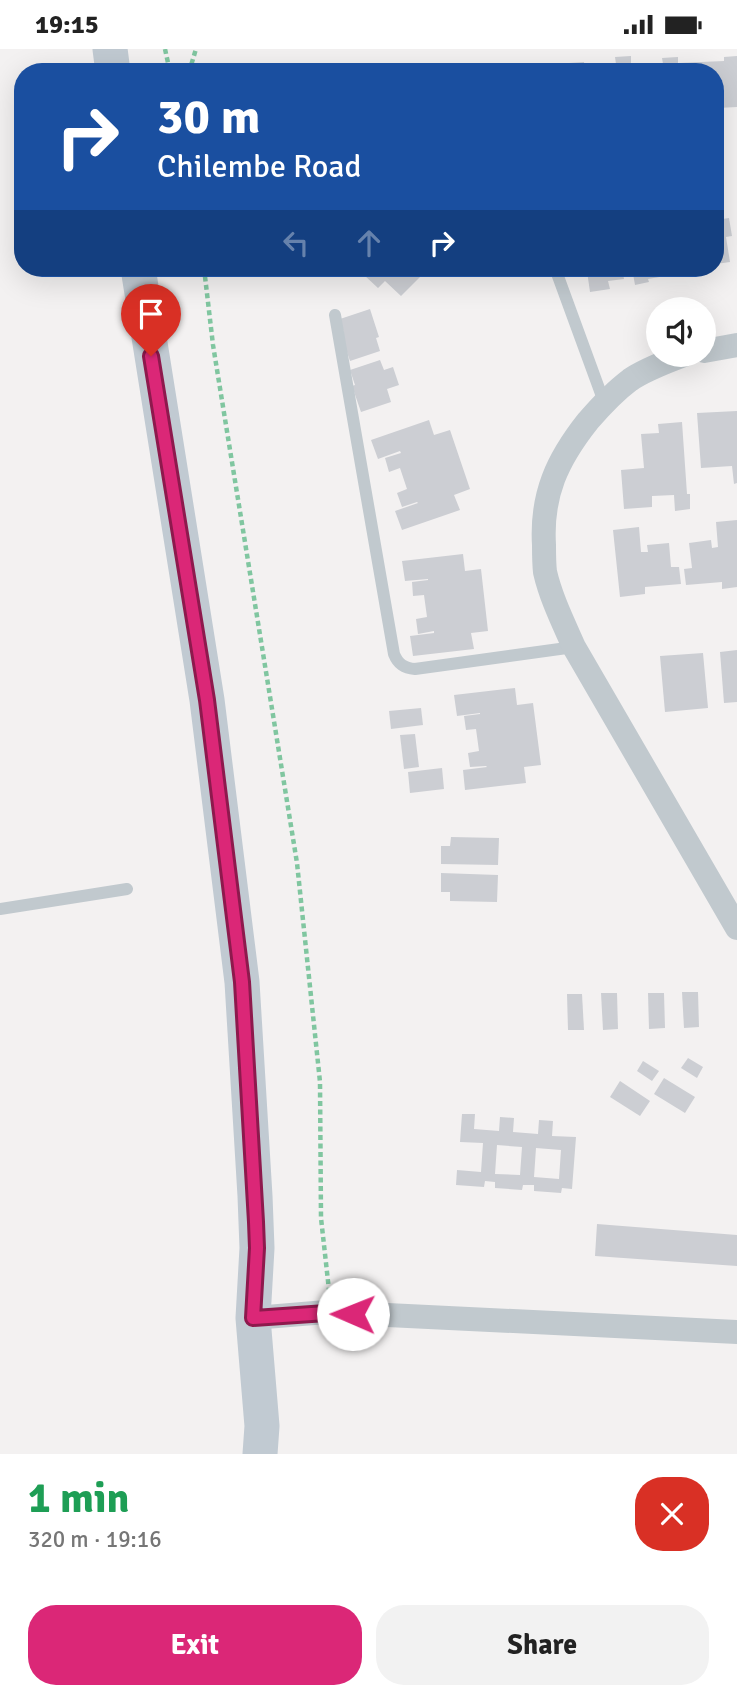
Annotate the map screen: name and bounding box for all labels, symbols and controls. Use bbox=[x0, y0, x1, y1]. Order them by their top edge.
text: 19:15 bbox=[35, 9, 99, 41]
text: 30 m bbox=[157, 87, 260, 147]
icon: right bbox=[42, 91, 133, 182]
text: Chilembe Road bbox=[157, 147, 361, 186]
icon: left bbox=[277, 224, 315, 262]
icon: ahead bbox=[350, 224, 388, 262]
icon: right bbox=[423, 224, 461, 262]
pin bbox=[121, 284, 181, 356]
icon: arrive bbox=[132, 295, 170, 333]
map controls bbox=[646, 297, 716, 367]
button: sound bbox=[646, 297, 716, 367]
position arrow bbox=[316, 1277, 390, 1351]
text: 1 min bbox=[28, 1473, 129, 1524]
button: close bbox=[635, 1477, 709, 1551]
text: 320 m · 19:16 bbox=[28, 1525, 162, 1554]
button: Exit bbox=[28, 1605, 362, 1685]
button: Share bbox=[376, 1605, 709, 1685]

